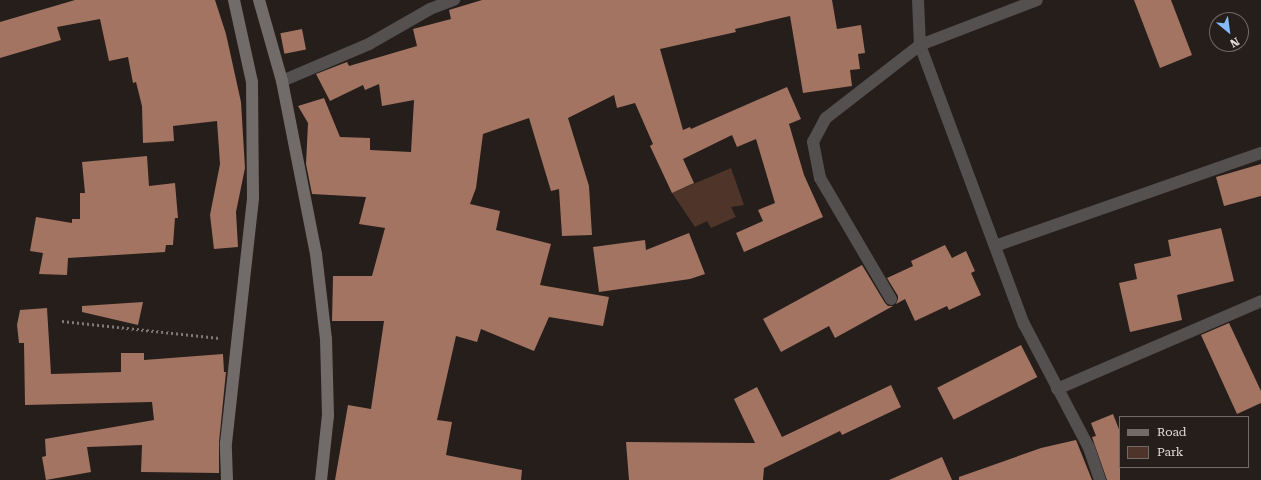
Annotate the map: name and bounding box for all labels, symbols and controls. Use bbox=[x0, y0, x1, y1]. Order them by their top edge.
north arrow bbox=[1209, 12, 1249, 52]
text: N bbox=[1228, 34, 1241, 50]
legend bbox=[1119, 416, 1249, 468]
text: Road bbox=[1157, 425, 1186, 439]
text: Park bbox=[1157, 445, 1183, 459]

